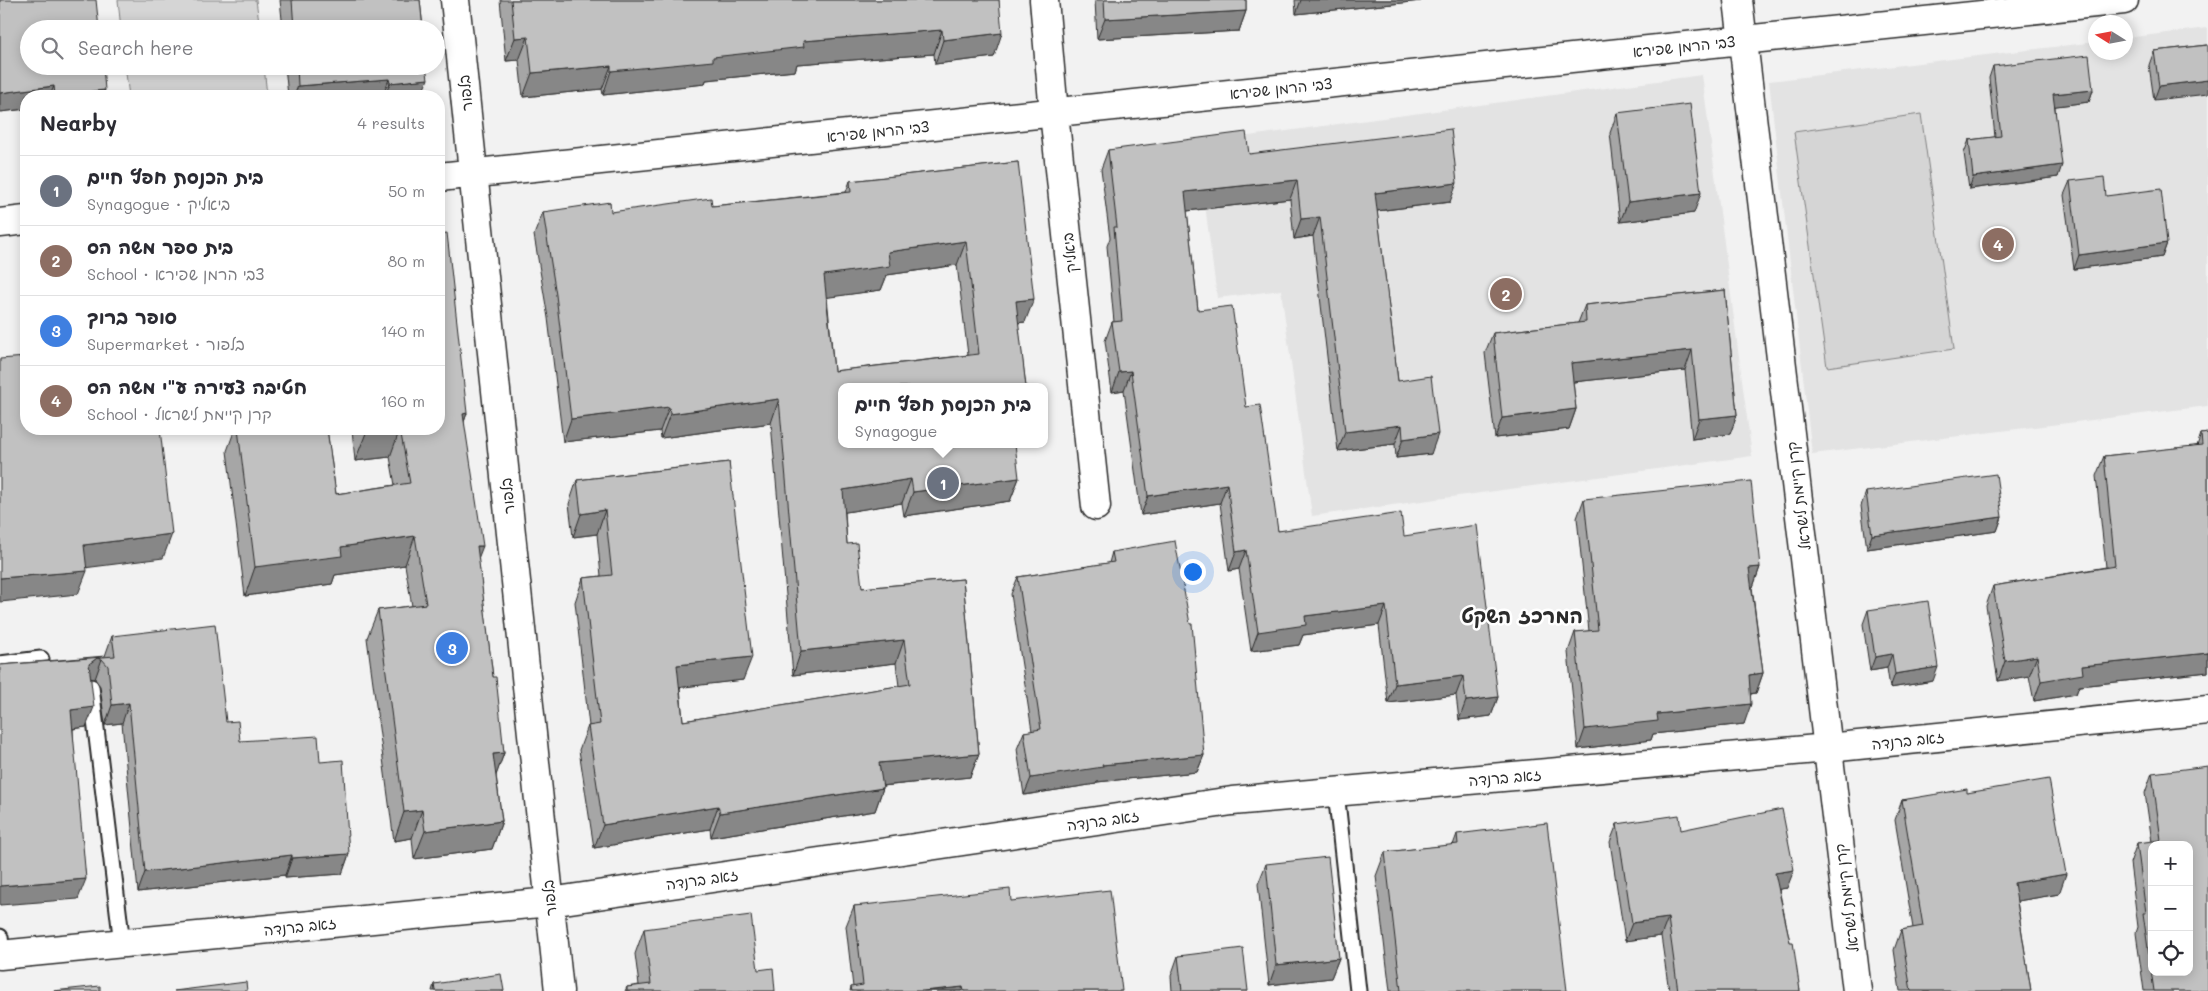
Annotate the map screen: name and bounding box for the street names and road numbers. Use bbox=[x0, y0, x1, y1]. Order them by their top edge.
street label: צבי הרמן שפירא bbox=[1632, 31, 1736, 62]
street label: צבי הרמן שפירא bbox=[1229, 73, 1333, 104]
street label: בלפור bbox=[453, 74, 477, 112]
street label: צבי הרמן שפירא bbox=[826, 116, 930, 147]
street label: ביאליק bbox=[1057, 232, 1081, 274]
street label: קרן קיימת לישראל bbox=[1781, 440, 1816, 552]
street label: בלפור bbox=[495, 477, 519, 515]
street label: זאב ברנדה bbox=[1871, 726, 1945, 754]
street label: זאב ברנדה bbox=[1468, 764, 1542, 790]
street label: זאב ברנדה bbox=[1065, 805, 1141, 835]
street label: קרן קיימת לישראל bbox=[1829, 842, 1864, 954]
street label: זאב ברנדה bbox=[664, 864, 740, 894]
street label: בלפור bbox=[537, 879, 561, 917]
street label: זאב ברנדה bbox=[263, 912, 337, 940]

